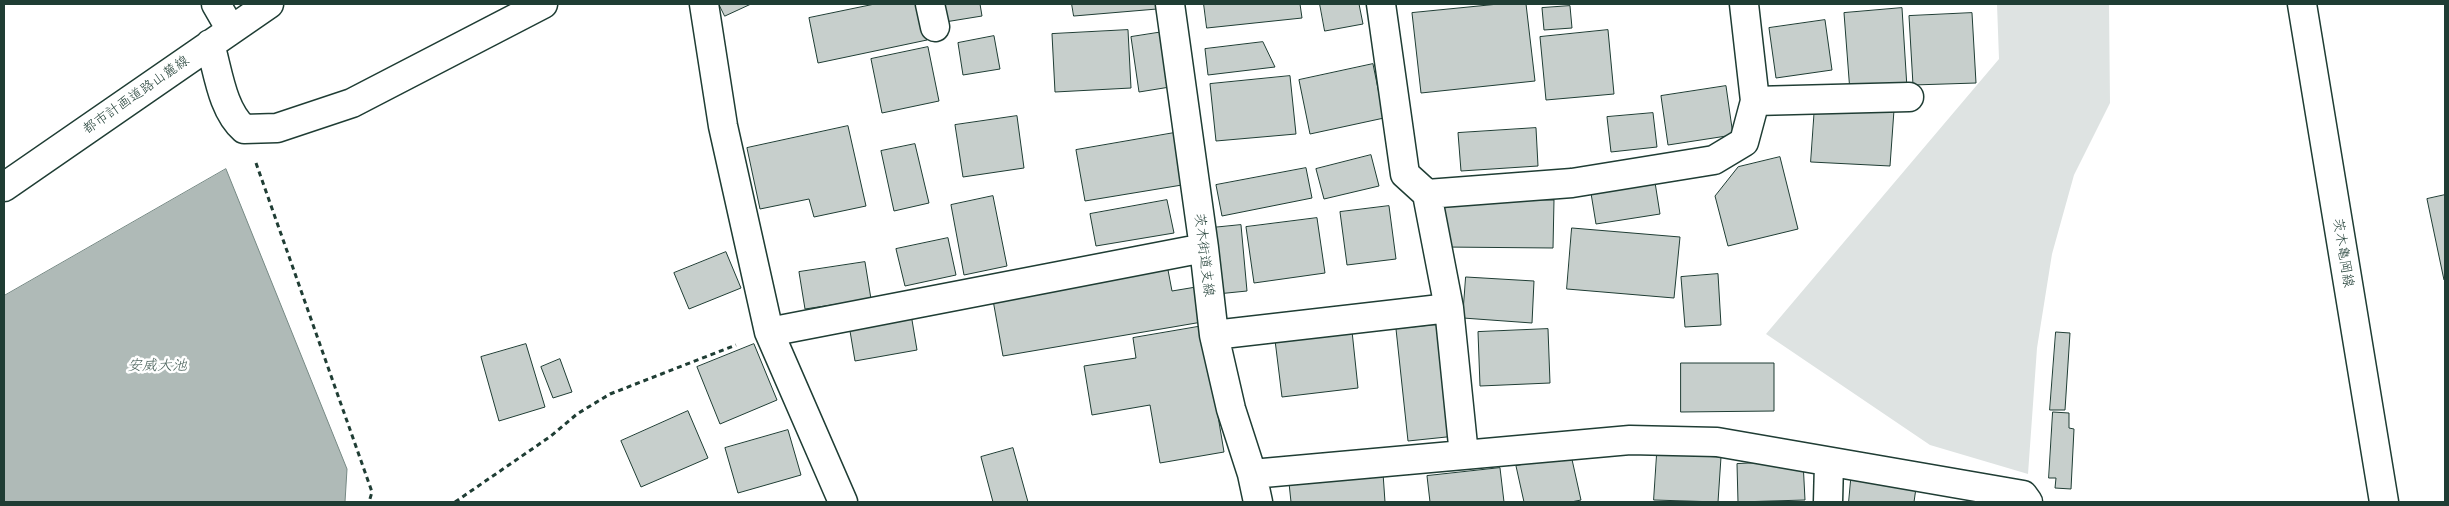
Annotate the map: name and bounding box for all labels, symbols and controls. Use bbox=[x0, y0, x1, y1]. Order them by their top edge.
street label: 都市計画道路山麓線 bbox=[80, 52, 192, 138]
street label: 茨木街道支線 bbox=[1191, 212, 1217, 298]
street label: 茨木亀岡線 bbox=[2329, 217, 2357, 289]
water label: 安威大池 bbox=[127, 357, 187, 375]

